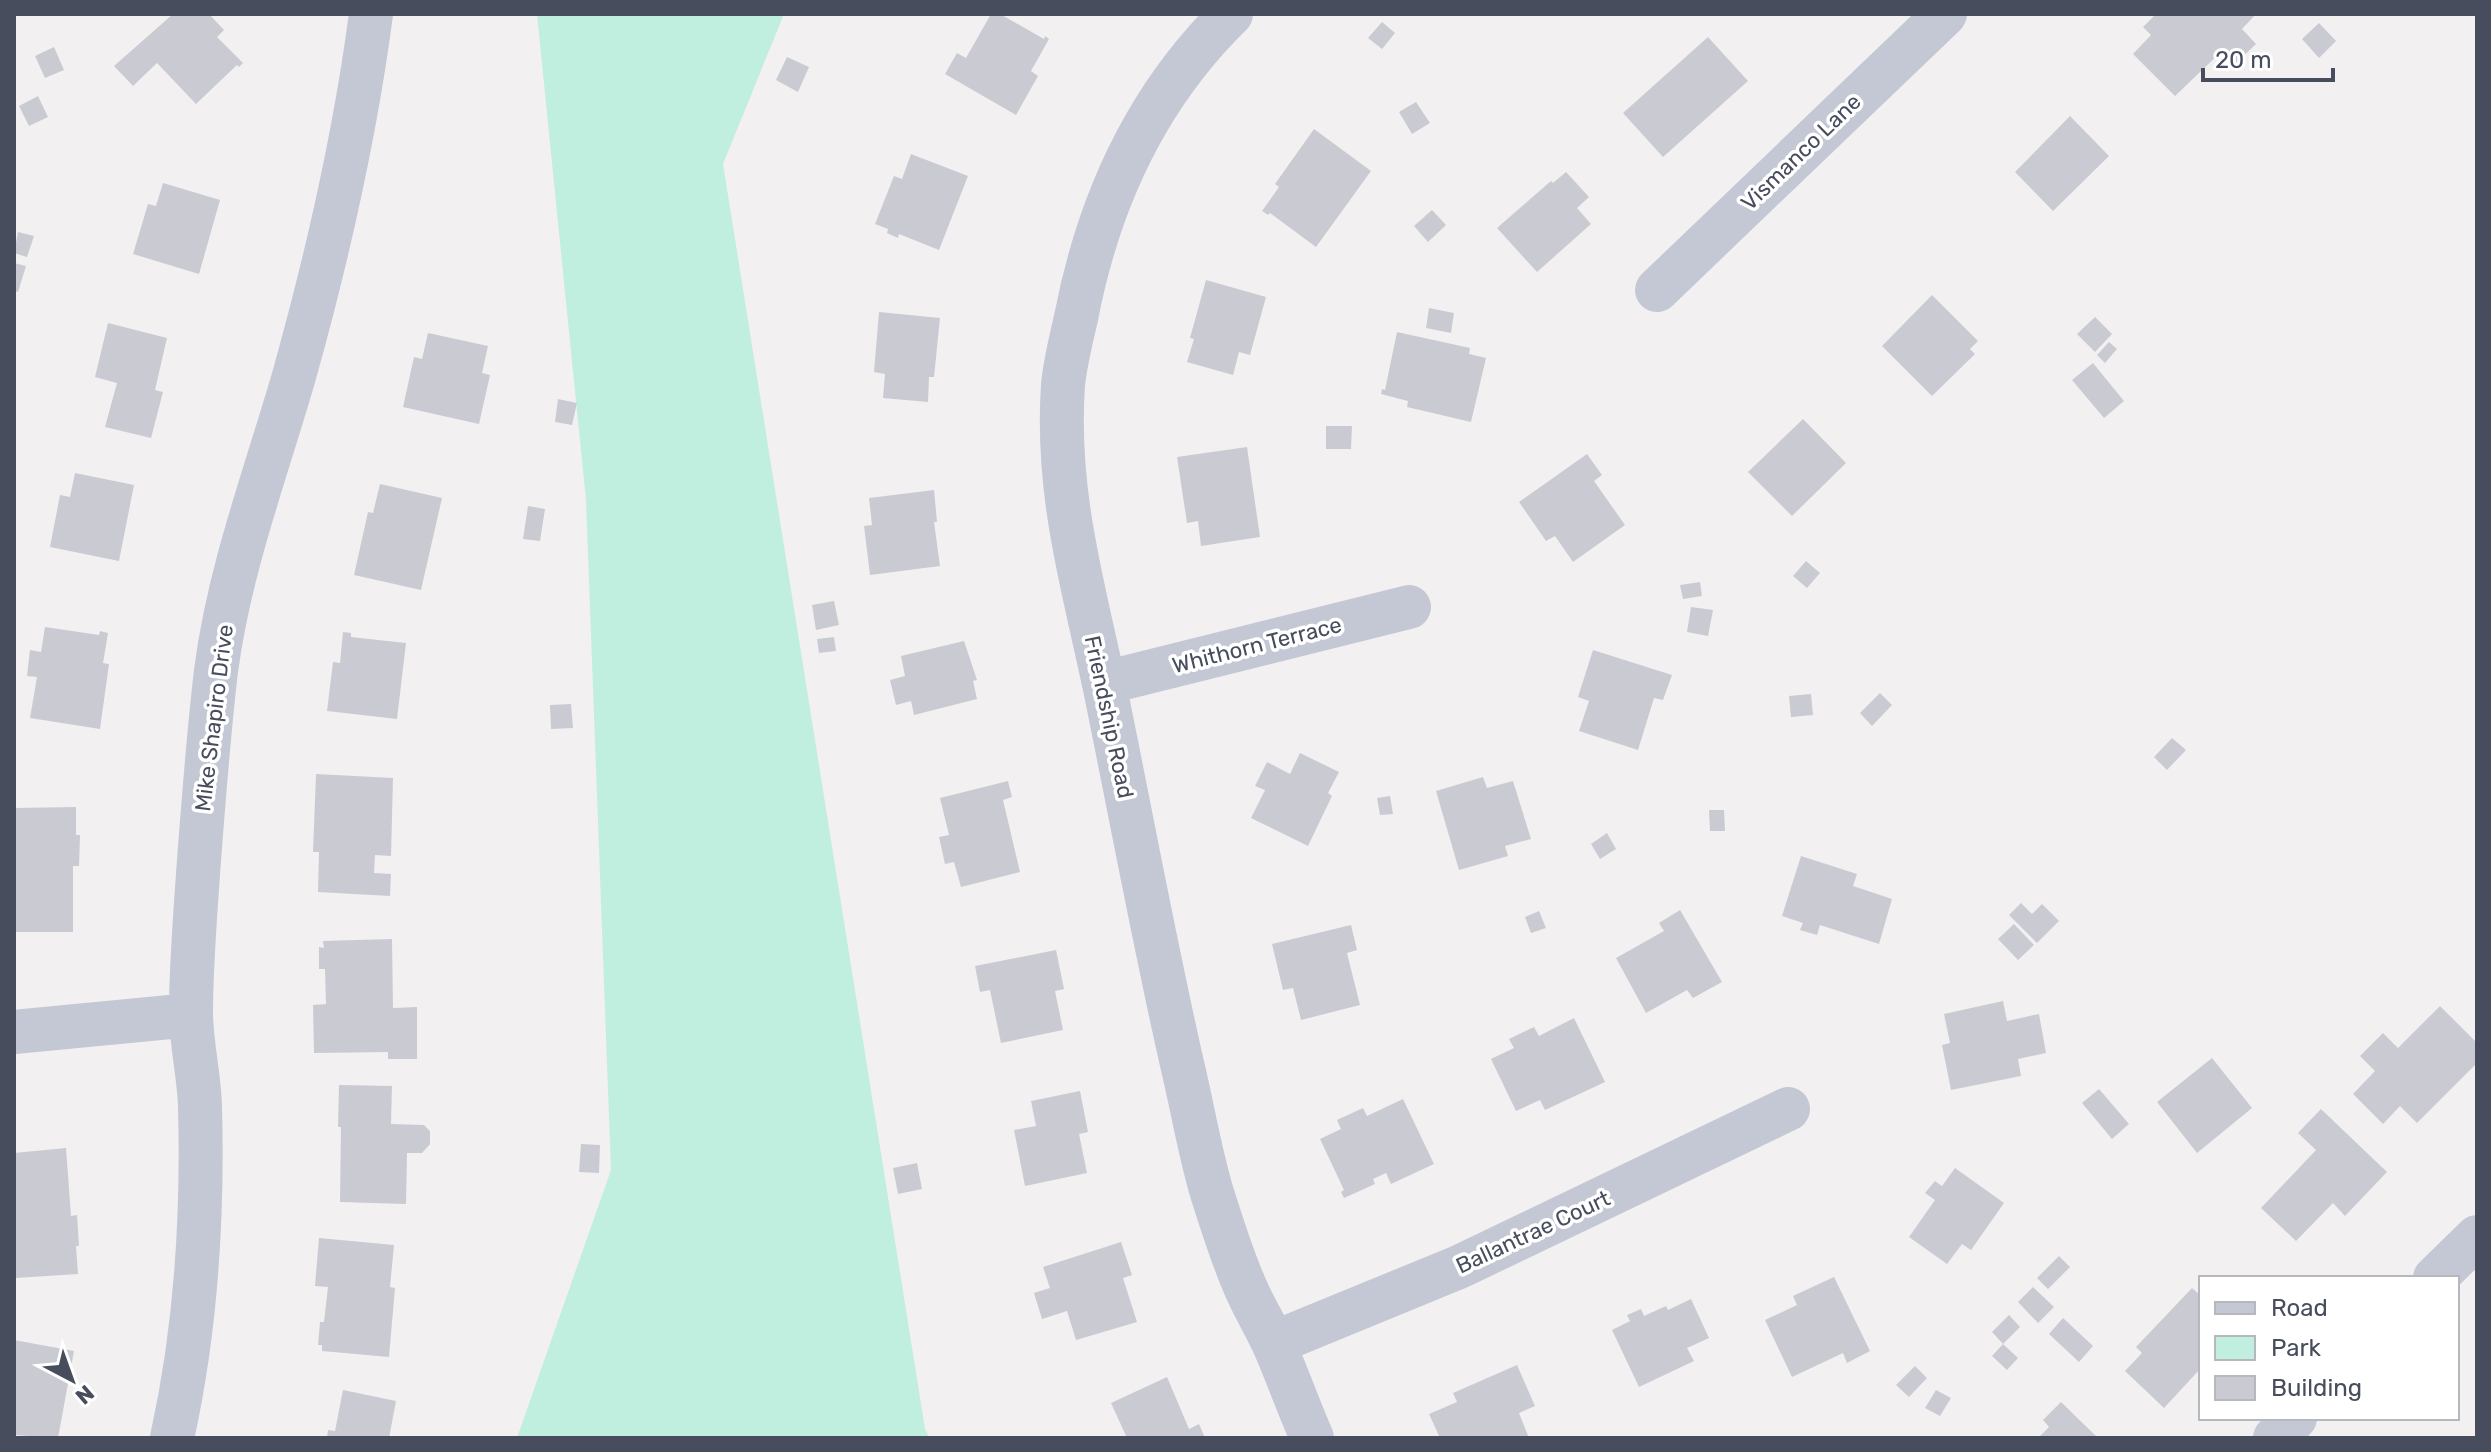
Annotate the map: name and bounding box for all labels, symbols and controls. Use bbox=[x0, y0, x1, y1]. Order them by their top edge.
scale bar bbox=[2203, 32, 2333, 82]
text: 20 m bbox=[2215, 46, 2272, 74]
street label: Vismanco Lane bbox=[1735, 88, 1867, 216]
street label: Whithorn Terrace bbox=[1170, 611, 1344, 679]
street label: Mike Shapiro Drive bbox=[189, 623, 239, 813]
street label: Friendship Road bbox=[1079, 633, 1139, 801]
street label: Ballantrae Court bbox=[1452, 1184, 1615, 1280]
legend bbox=[2199, 1276, 2459, 1420]
text: Road bbox=[2271, 1294, 2328, 1322]
text: Park bbox=[2271, 1334, 2322, 1362]
north arrow bbox=[32, 1340, 112, 1420]
text: Building bbox=[2271, 1374, 2362, 1402]
text: N bbox=[70, 1379, 100, 1410]

